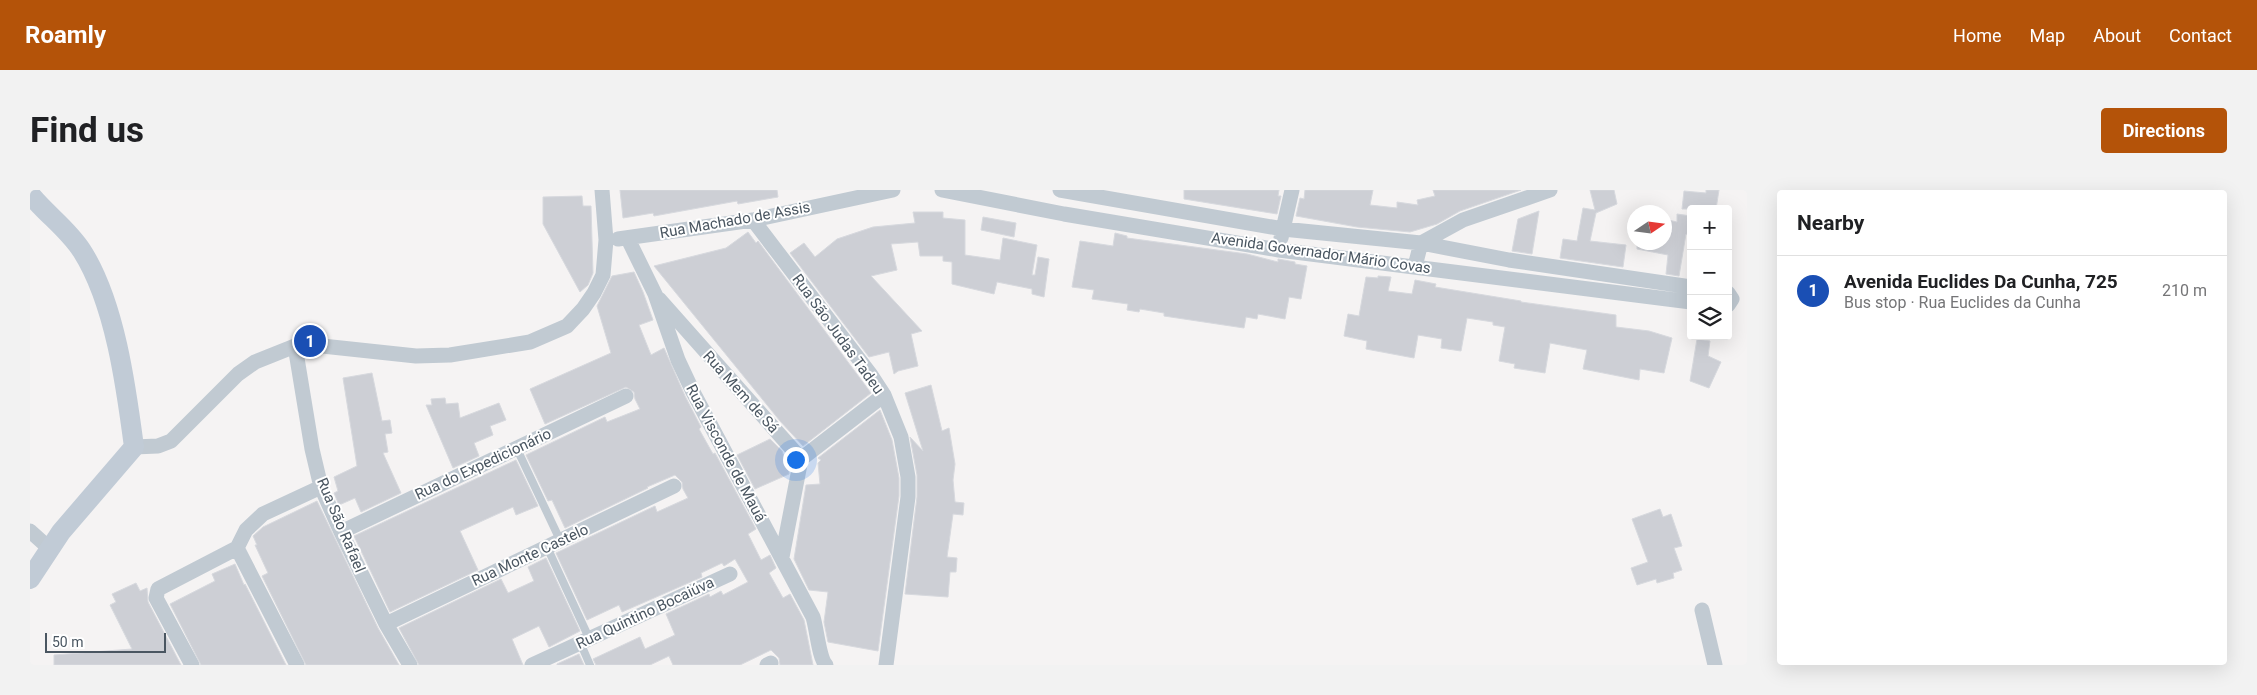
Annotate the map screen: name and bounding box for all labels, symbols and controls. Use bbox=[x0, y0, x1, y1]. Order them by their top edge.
text: Roamly bbox=[25, 21, 106, 49]
text: Home bbox=[1953, 25, 2002, 46]
text: Map bbox=[2030, 25, 2065, 46]
text: About bbox=[2093, 25, 2141, 46]
text: Contact bbox=[2169, 25, 2232, 46]
button: Directions bbox=[2101, 108, 2227, 153]
text: Find us bbox=[30, 110, 144, 151]
street label: Rua Machado de Assis bbox=[658, 198, 812, 242]
north arrow bbox=[1627, 205, 1672, 250]
map controls bbox=[1687, 205, 1732, 340]
button: + bbox=[1687, 205, 1732, 250]
text: Nearby bbox=[1797, 211, 1864, 235]
street label: Avenida Governador Mário Covas bbox=[1210, 229, 1432, 277]
button: − bbox=[1687, 250, 1732, 295]
street label: Rua São Judas Tadeu bbox=[788, 270, 888, 398]
text: Avenida Euclides Da Cunha, 725 bbox=[1844, 270, 2118, 293]
text: 1 bbox=[1808, 281, 1818, 300]
text: 210 m bbox=[2162, 281, 2207, 300]
text: Bus stop · Rua Euclides da Cunha bbox=[1844, 293, 2081, 312]
button: layers bbox=[1687, 295, 1732, 340]
pin: 1 bbox=[294, 322, 326, 360]
street label: Rua Mem de Sá bbox=[699, 347, 783, 437]
street label: Rua Visconde de Mauá bbox=[682, 381, 770, 525]
street label: Rua do Expedicionário bbox=[412, 424, 554, 504]
your location bbox=[783, 447, 809, 473]
street label: Rua São Rafael bbox=[313, 475, 369, 575]
street label: Rua Monte Castelo bbox=[469, 520, 591, 590]
street label: Rua Quintino Bocaiúva bbox=[573, 573, 717, 653]
scale bar bbox=[45, 630, 166, 653]
text: 50 m bbox=[52, 634, 84, 650]

